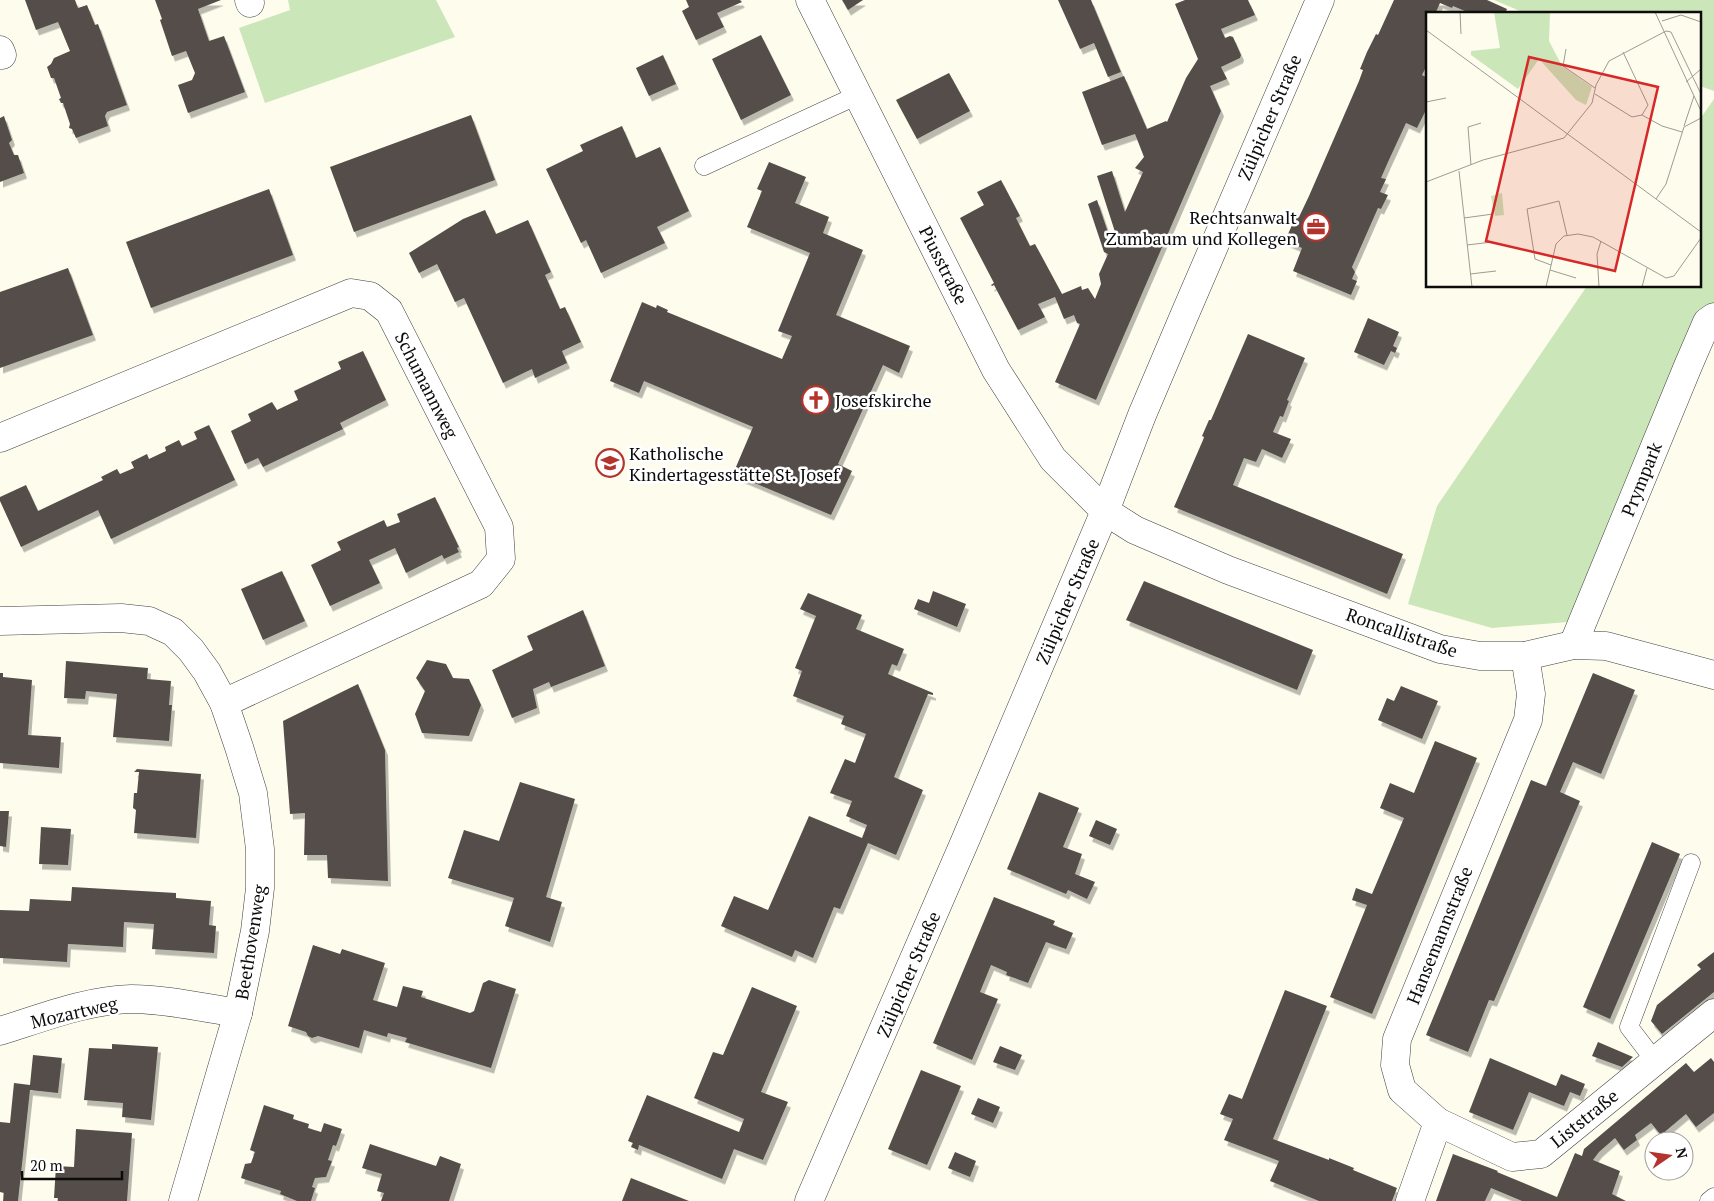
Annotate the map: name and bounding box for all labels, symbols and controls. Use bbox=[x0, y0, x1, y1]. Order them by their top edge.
inset map bbox=[1426, 12, 1702, 288]
street label: Zülpicher Straße bbox=[1232, 50, 1306, 184]
place label: Rechtsanwalt Zumbaum und Kollegen bbox=[1106, 205, 1297, 250]
office icon: Rechtsanwalt Zumbaum und Kollegen bbox=[1301, 212, 1331, 242]
street label: Piusstraße bbox=[914, 222, 974, 308]
street label: Schumannweg bbox=[390, 328, 464, 443]
church icon: Josefskirche bbox=[801, 385, 831, 415]
place label: Josefskirche bbox=[835, 388, 932, 412]
street label: Prympark bbox=[1615, 438, 1667, 520]
place label: Katholische Kindertagesstätte St. Josef bbox=[629, 441, 841, 486]
school or university icon: Katholische Kindertagesstätte St. Josef bbox=[595, 448, 625, 478]
street label: Zülpicher Straße bbox=[1030, 534, 1104, 668]
street label: Roncallistraße bbox=[1343, 602, 1461, 662]
street label: Hansemannstraße bbox=[1400, 862, 1478, 1008]
street label: Beethovenweg bbox=[229, 882, 271, 1001]
street label: Zülpicher Straße bbox=[871, 907, 945, 1041]
street label: Mozartweg bbox=[28, 990, 120, 1034]
street label: Liststraße bbox=[1545, 1083, 1623, 1153]
north arrow bbox=[1644, 1131, 1694, 1181]
text: N bbox=[1672, 1146, 1693, 1161]
scale bar bbox=[22, 1148, 122, 1180]
text: 20 m bbox=[30, 1155, 63, 1175]

